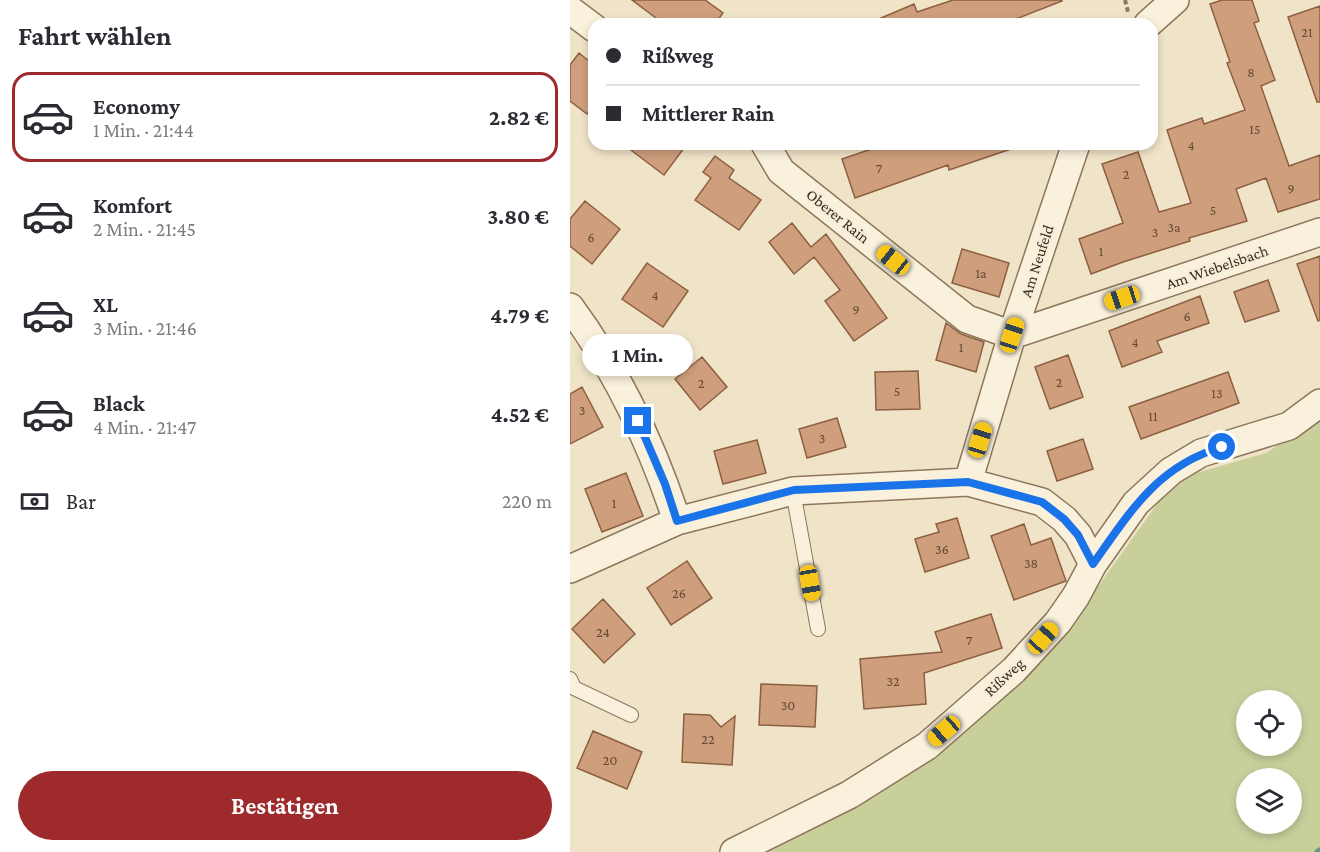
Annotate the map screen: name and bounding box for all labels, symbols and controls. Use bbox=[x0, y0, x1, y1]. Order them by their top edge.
text: Fahrt wählen bbox=[18, 21, 171, 51]
house number: 21 bbox=[1301, 24, 1313, 40]
text: Rißweg bbox=[642, 43, 713, 68]
house number: 8 bbox=[1247, 64, 1255, 80]
icon: car bbox=[21, 90, 75, 144]
text: Economy bbox=[93, 94, 180, 119]
text: Mittlerer Rain bbox=[642, 101, 774, 126]
text: 2.82 € bbox=[489, 105, 549, 130]
text: 1 Min. · 21:44 bbox=[93, 119, 194, 141]
house number: 15 bbox=[1249, 121, 1261, 137]
house number: 4 bbox=[1187, 137, 1195, 153]
house number: 7 bbox=[876, 160, 883, 176]
house number: 2 bbox=[1123, 166, 1130, 182]
house number: 9 bbox=[1287, 180, 1295, 196]
street label: Oberer Rain bbox=[803, 185, 873, 247]
icon: car bbox=[21, 189, 75, 243]
text: Komfort bbox=[93, 193, 172, 218]
house number: 5 bbox=[1210, 202, 1216, 218]
text: 3.80 € bbox=[487, 204, 549, 229]
text: 2 Min. · 21:45 bbox=[93, 218, 196, 240]
house number: 3a bbox=[1167, 219, 1181, 235]
street label: Am Neufeld bbox=[1017, 222, 1057, 299]
house number: 3 bbox=[1152, 224, 1158, 240]
house number: 6 bbox=[587, 229, 595, 245]
street label: Am Wiebelsbach bbox=[1164, 241, 1271, 292]
car bbox=[873, 242, 913, 278]
house number: 1 bbox=[1099, 243, 1104, 259]
house number: 1a bbox=[975, 265, 987, 281]
car bbox=[1102, 284, 1142, 312]
house number: 4 bbox=[651, 287, 659, 303]
icon: car bbox=[21, 288, 75, 342]
text: XL bbox=[93, 292, 118, 317]
house number: 9 bbox=[852, 301, 860, 317]
text: 4.79 € bbox=[490, 303, 549, 328]
house number: 6 bbox=[1183, 308, 1191, 324]
car bbox=[998, 315, 1026, 355]
text: 3 Min. · 21:46 bbox=[93, 317, 197, 339]
callout: 1 Min. bbox=[583, 334, 694, 376]
house number: 4 bbox=[1131, 334, 1139, 350]
house number: 1 bbox=[959, 339, 964, 355]
text: 1 Min. bbox=[612, 344, 663, 366]
house number: 2 bbox=[1056, 374, 1063, 390]
house number: 2 bbox=[698, 375, 705, 391]
house number: 5 bbox=[894, 383, 900, 399]
house number: 13 bbox=[1211, 385, 1223, 401]
icon: car bbox=[21, 387, 75, 441]
text: Black bbox=[93, 391, 145, 416]
text: 4.52 € bbox=[491, 402, 549, 427]
house number: 3 bbox=[579, 402, 585, 418]
route end bbox=[624, 407, 651, 434]
house number: 11 bbox=[1148, 408, 1158, 424]
text: 4 Min. · 21:47 bbox=[93, 416, 196, 438]
car bbox=[966, 420, 994, 460]
house number: 3 bbox=[819, 430, 825, 446]
route start bbox=[1208, 433, 1235, 460]
icon: cash bbox=[18, 485, 51, 518]
text: Bar bbox=[66, 489, 96, 514]
text: 220 m bbox=[502, 490, 552, 512]
house number: 1 bbox=[612, 495, 617, 511]
house number: 36 bbox=[935, 541, 949, 557]
house number: 38 bbox=[1024, 555, 1038, 571]
car bbox=[798, 564, 822, 602]
house number: 26 bbox=[672, 585, 686, 601]
car bbox=[1024, 619, 1062, 657]
house number: 24 bbox=[596, 624, 610, 640]
house number: 7 bbox=[966, 632, 973, 648]
street label: Rißweg bbox=[981, 654, 1028, 700]
house number: 32 bbox=[886, 673, 900, 689]
map controls bbox=[1236, 690, 1302, 834]
button: locate bbox=[1236, 690, 1302, 756]
house number: 30 bbox=[781, 697, 795, 713]
car bbox=[925, 712, 963, 750]
house number: 22 bbox=[701, 731, 715, 747]
house number: 20 bbox=[603, 752, 617, 768]
button: layers bbox=[1236, 768, 1302, 834]
button: Bestätigen bbox=[18, 771, 552, 840]

